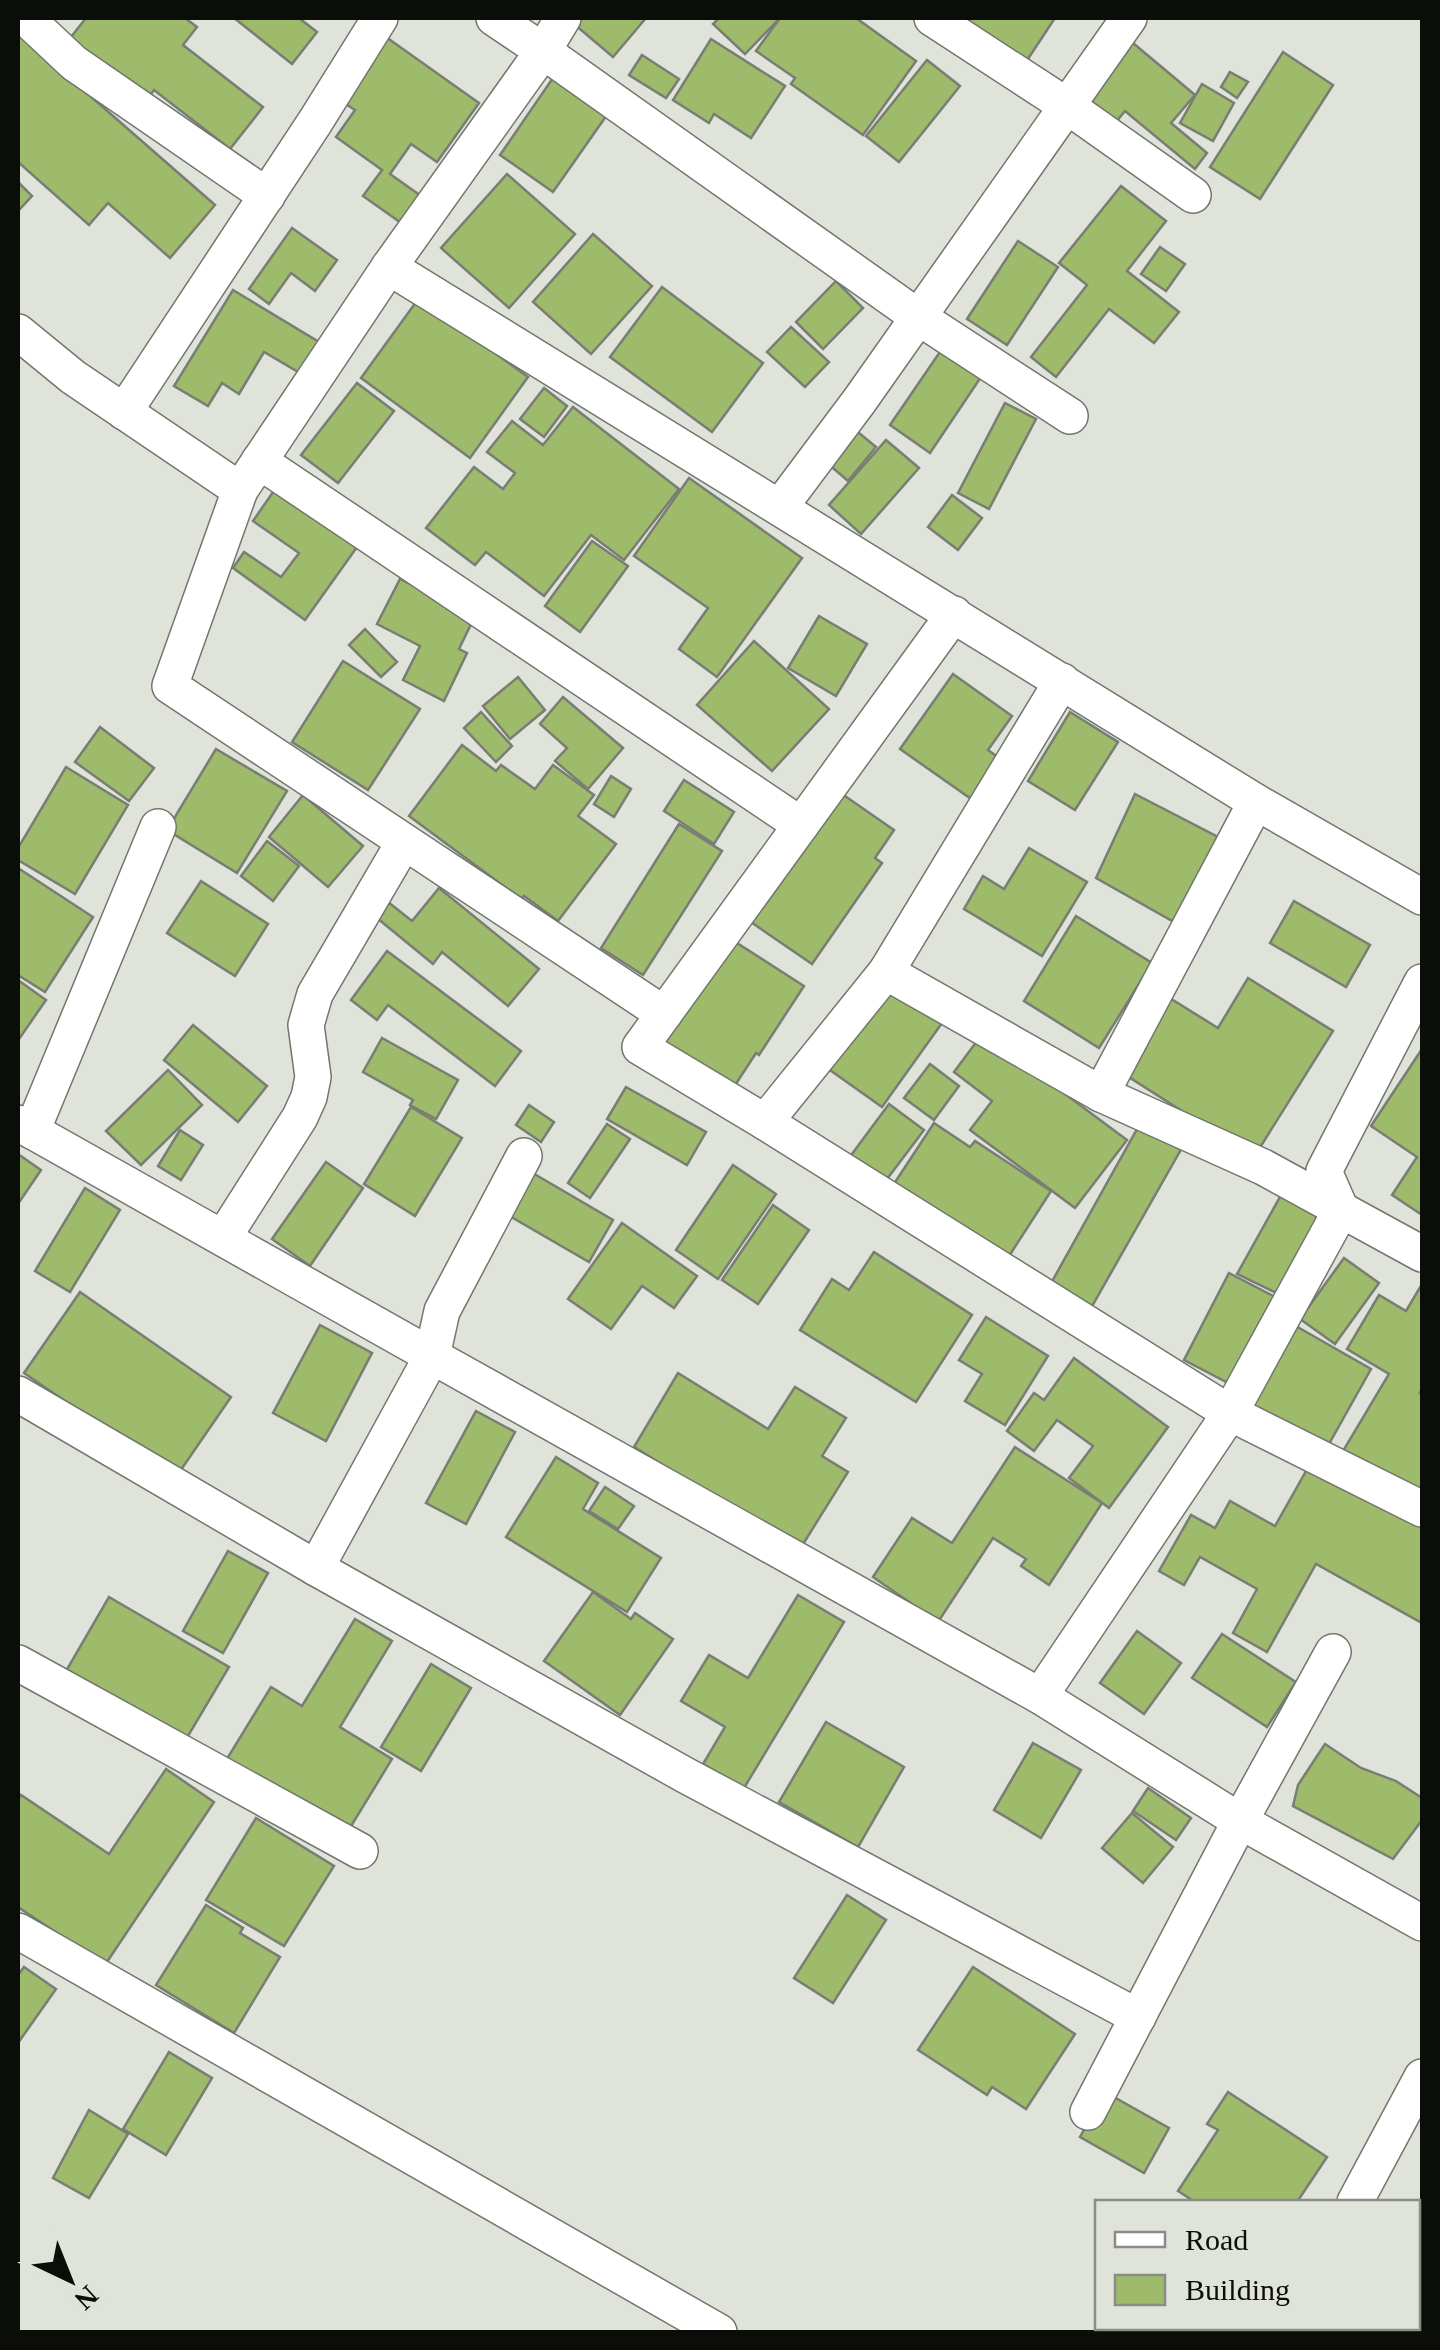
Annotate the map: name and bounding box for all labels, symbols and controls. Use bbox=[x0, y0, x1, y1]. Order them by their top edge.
legend bbox=[1095, 2200, 1420, 2330]
text: Road bbox=[1185, 2223, 1248, 2256]
north arrow bbox=[20, 2230, 120, 2330]
text: Building bbox=[1185, 2273, 1290, 2306]
text: N bbox=[69, 2280, 105, 2316]

